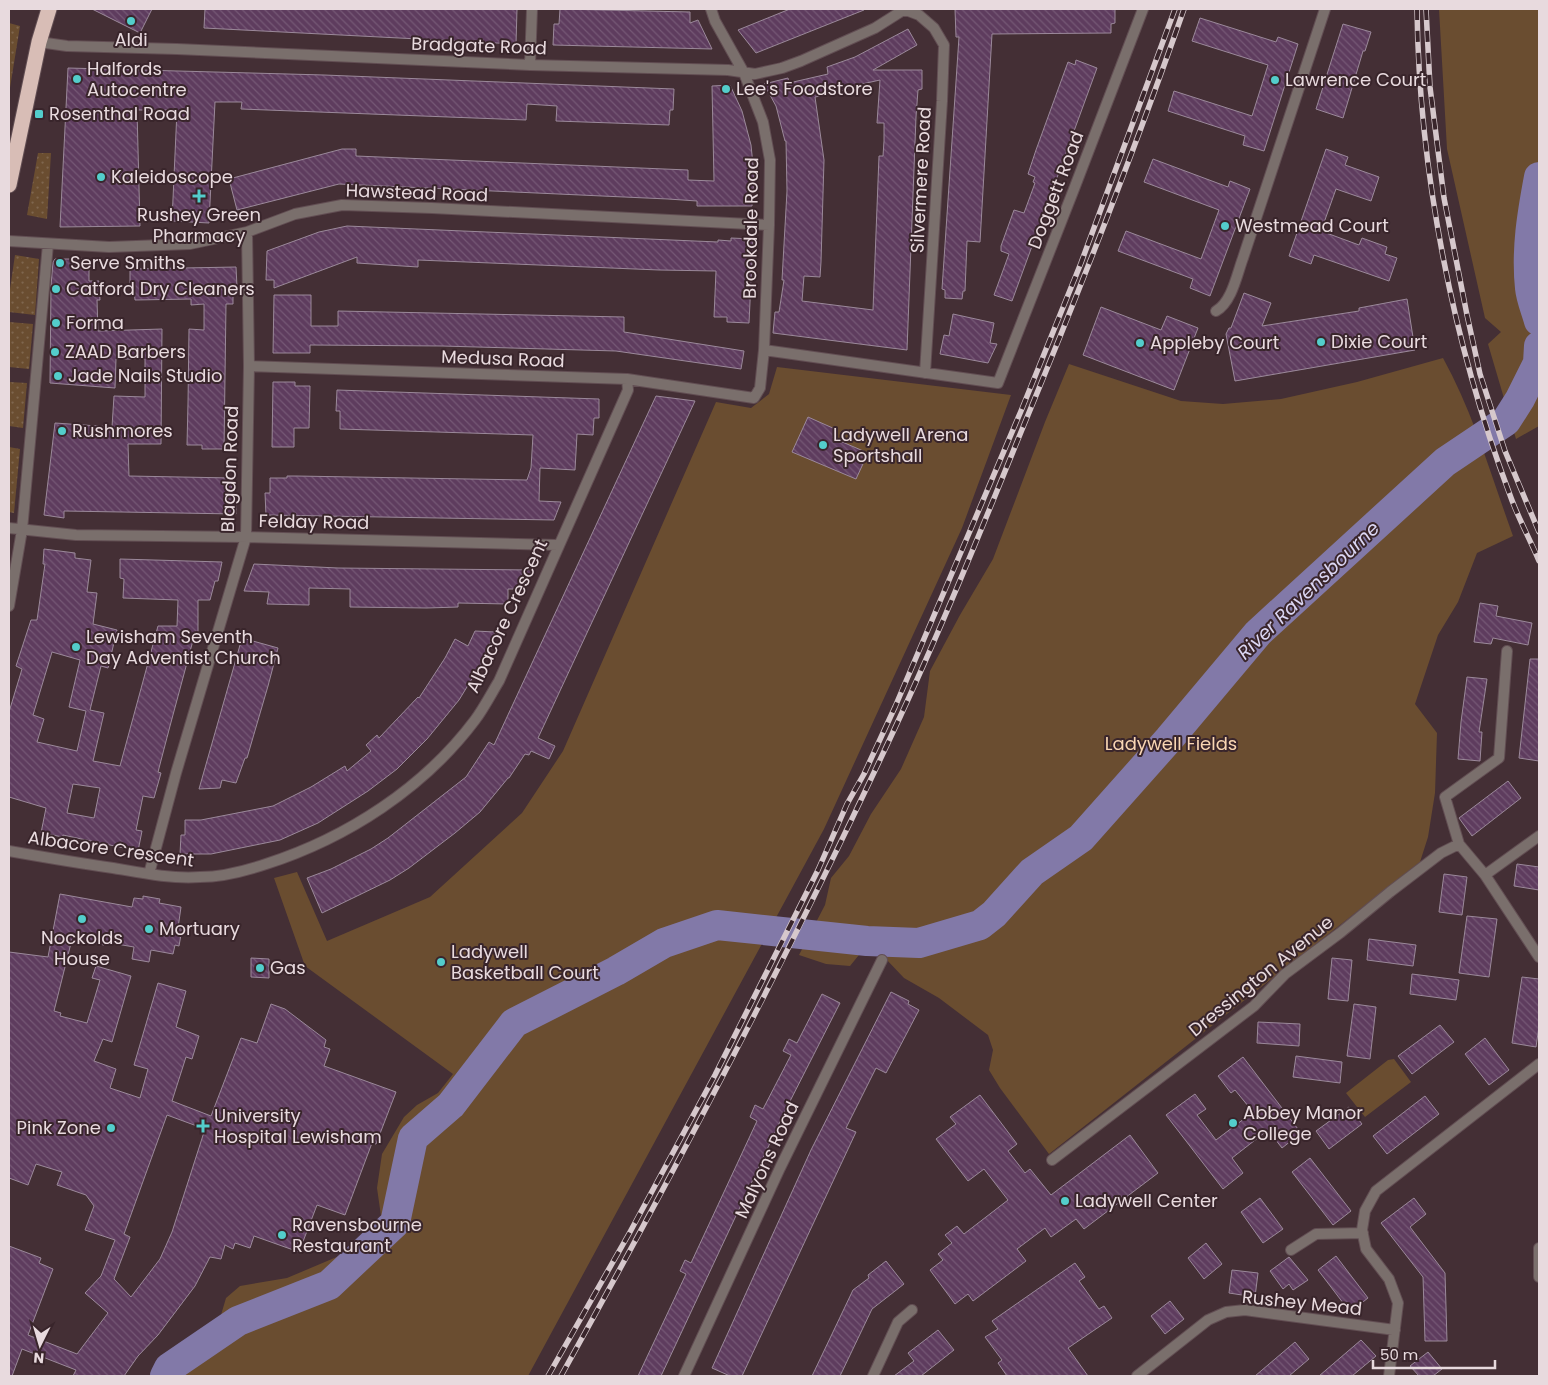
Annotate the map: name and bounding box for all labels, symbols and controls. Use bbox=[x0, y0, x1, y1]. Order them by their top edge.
marker: Aldi bbox=[125, 15, 137, 27]
place label: Aldi bbox=[114, 27, 148, 52]
street label: Bradgate Road bbox=[411, 31, 547, 60]
place label: Halfords Autocentre bbox=[87, 56, 187, 102]
place label: Lawrence Court bbox=[1285, 67, 1426, 92]
marker: Halfords Autocentre bbox=[71, 73, 83, 85]
marker: Lawrence Court bbox=[1269, 74, 1281, 86]
place label: Lee's Foodstore bbox=[736, 76, 873, 101]
marker: Lee's Foodstore bbox=[720, 83, 732, 95]
place label: Rosenthal Road bbox=[49, 101, 190, 126]
street label: Silvermere Road bbox=[904, 106, 937, 254]
marker: Rosenthal Road bbox=[33, 108, 45, 120]
street label: Doggett Road bbox=[1022, 127, 1090, 252]
street label: Brookdale Road bbox=[737, 157, 764, 299]
place label: Kaleidoscope bbox=[111, 164, 233, 189]
marker: Kaleidoscope bbox=[95, 171, 107, 183]
street label: Hawstead Road bbox=[345, 178, 489, 207]
marker: Rushey Green Pharmacy bbox=[193, 190, 205, 202]
place label: Rushey Green Pharmacy bbox=[137, 202, 261, 248]
place label: Westmead Court bbox=[1235, 213, 1389, 238]
marker: Westmead Court bbox=[1219, 220, 1231, 232]
place label: Serve Smiths bbox=[70, 250, 186, 275]
marker: Serve Smiths bbox=[54, 257, 66, 269]
place label: Catford Dry Cleaners bbox=[66, 276, 255, 301]
marker: Catford Dry Cleaners bbox=[50, 283, 62, 295]
place label: Forma bbox=[66, 310, 124, 335]
marker: Forma bbox=[50, 317, 62, 329]
place label: Dixie Court bbox=[1331, 329, 1427, 354]
place label: Appleby Court bbox=[1150, 330, 1279, 355]
marker: Dixie Court bbox=[1315, 336, 1327, 348]
marker: Appleby Court bbox=[1134, 337, 1146, 349]
place label: ZAAD Barbers bbox=[65, 339, 186, 364]
street label: Medusa Road bbox=[441, 344, 565, 373]
marker: ZAAD Barbers bbox=[49, 346, 61, 358]
place label: Jade Nails Studio bbox=[68, 363, 222, 388]
marker: Jade Nails Studio bbox=[52, 370, 64, 382]
street label: Blagdon Road bbox=[215, 405, 244, 533]
place label: Rushmores bbox=[72, 418, 173, 443]
place label: Ladywell Arena Sportshall bbox=[833, 422, 969, 468]
marker: Rushmores bbox=[56, 425, 68, 437]
marker: Ladywell Arena Sportshall bbox=[817, 439, 829, 451]
street label: Felday Road bbox=[258, 508, 370, 535]
water label: River Ravensbourne bbox=[1231, 515, 1386, 666]
street label: Albacore Crescent bbox=[460, 535, 553, 697]
place label: Lewisham Seventh Day Adventist Church bbox=[86, 624, 281, 670]
marker: Lewisham Seventh Day Adventist Church bbox=[70, 641, 82, 653]
park label: Ladywell Fields bbox=[1105, 731, 1237, 756]
street label: Albacore Crescent bbox=[26, 824, 196, 873]
street label: Dressington Avenue bbox=[1183, 909, 1338, 1042]
marker: Nockolds House bbox=[76, 913, 88, 925]
place label: Mortuary bbox=[159, 916, 240, 941]
marker: Mortuary bbox=[143, 923, 155, 935]
place label: Nockolds House bbox=[41, 925, 123, 971]
place label: Ladywell Basketball Court bbox=[451, 939, 599, 985]
place label: Gas bbox=[270, 955, 306, 980]
marker: Ladywell Basketball Court bbox=[435, 956, 447, 968]
marker: Gas bbox=[254, 962, 266, 974]
street label: Malyons Road bbox=[729, 1097, 805, 1222]
place label: Abbey Manor College bbox=[1243, 1100, 1363, 1146]
place label: University Hospital Lewisham bbox=[214, 1103, 382, 1149]
place label: Pink Zone bbox=[17, 1115, 101, 1140]
marker: Abbey Manor College bbox=[1227, 1117, 1239, 1129]
marker: University Hospital Lewisham bbox=[196, 1119, 210, 1133]
marker: Pink Zone bbox=[105, 1122, 117, 1134]
place label: Ladywell Center bbox=[1075, 1188, 1218, 1213]
marker: Ladywell Center bbox=[1059, 1195, 1071, 1207]
place label: Ravensbourne Restaurant bbox=[292, 1212, 422, 1258]
marker: Ravensbourne Restaurant bbox=[276, 1229, 288, 1241]
street label: Rushey Mead bbox=[1241, 1284, 1363, 1321]
north arrow bbox=[15, 1320, 65, 1370]
scale bar bbox=[1373, 1338, 1496, 1370]
text: 50 m bbox=[1380, 1344, 1418, 1365]
text: N bbox=[33, 1348, 45, 1368]

